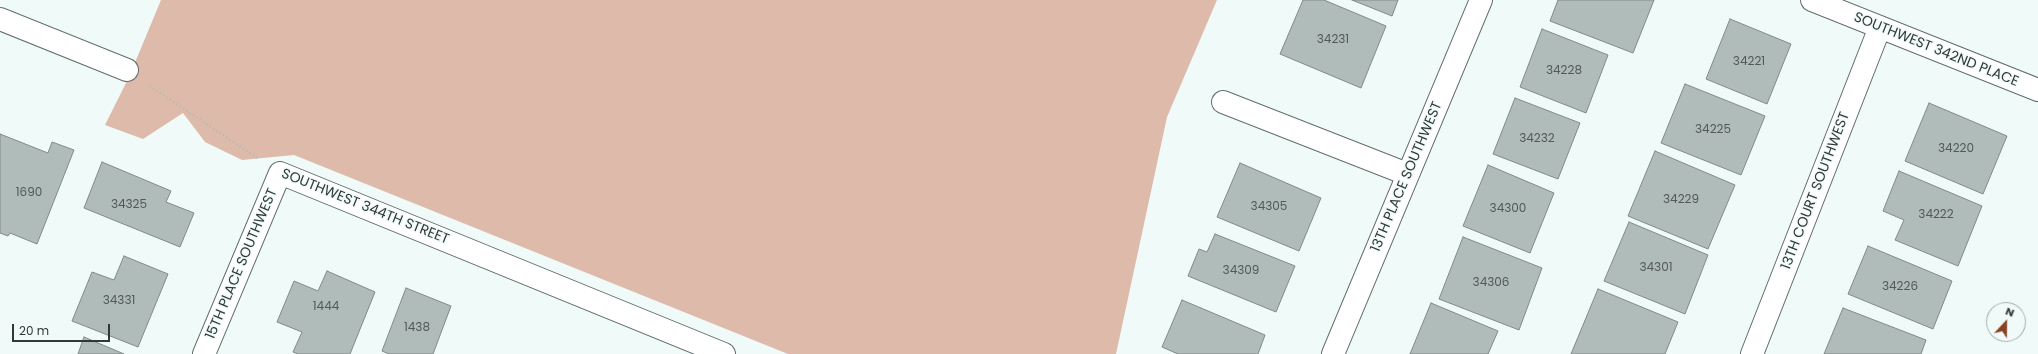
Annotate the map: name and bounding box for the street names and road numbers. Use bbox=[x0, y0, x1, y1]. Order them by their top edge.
street label: SOUTHWEST 342ND PLACE bbox=[1851, 9, 2021, 91]
street label: 13TH PLACE SOUTHWEST bbox=[1368, 99, 1446, 255]
street label: 13TH COURT SOUTHWEST bbox=[1778, 110, 1854, 272]
street label: SOUTHWEST 344TH STREET bbox=[279, 166, 451, 248]
street label: 15TH PLACE SOUTHWEST bbox=[203, 186, 281, 342]

